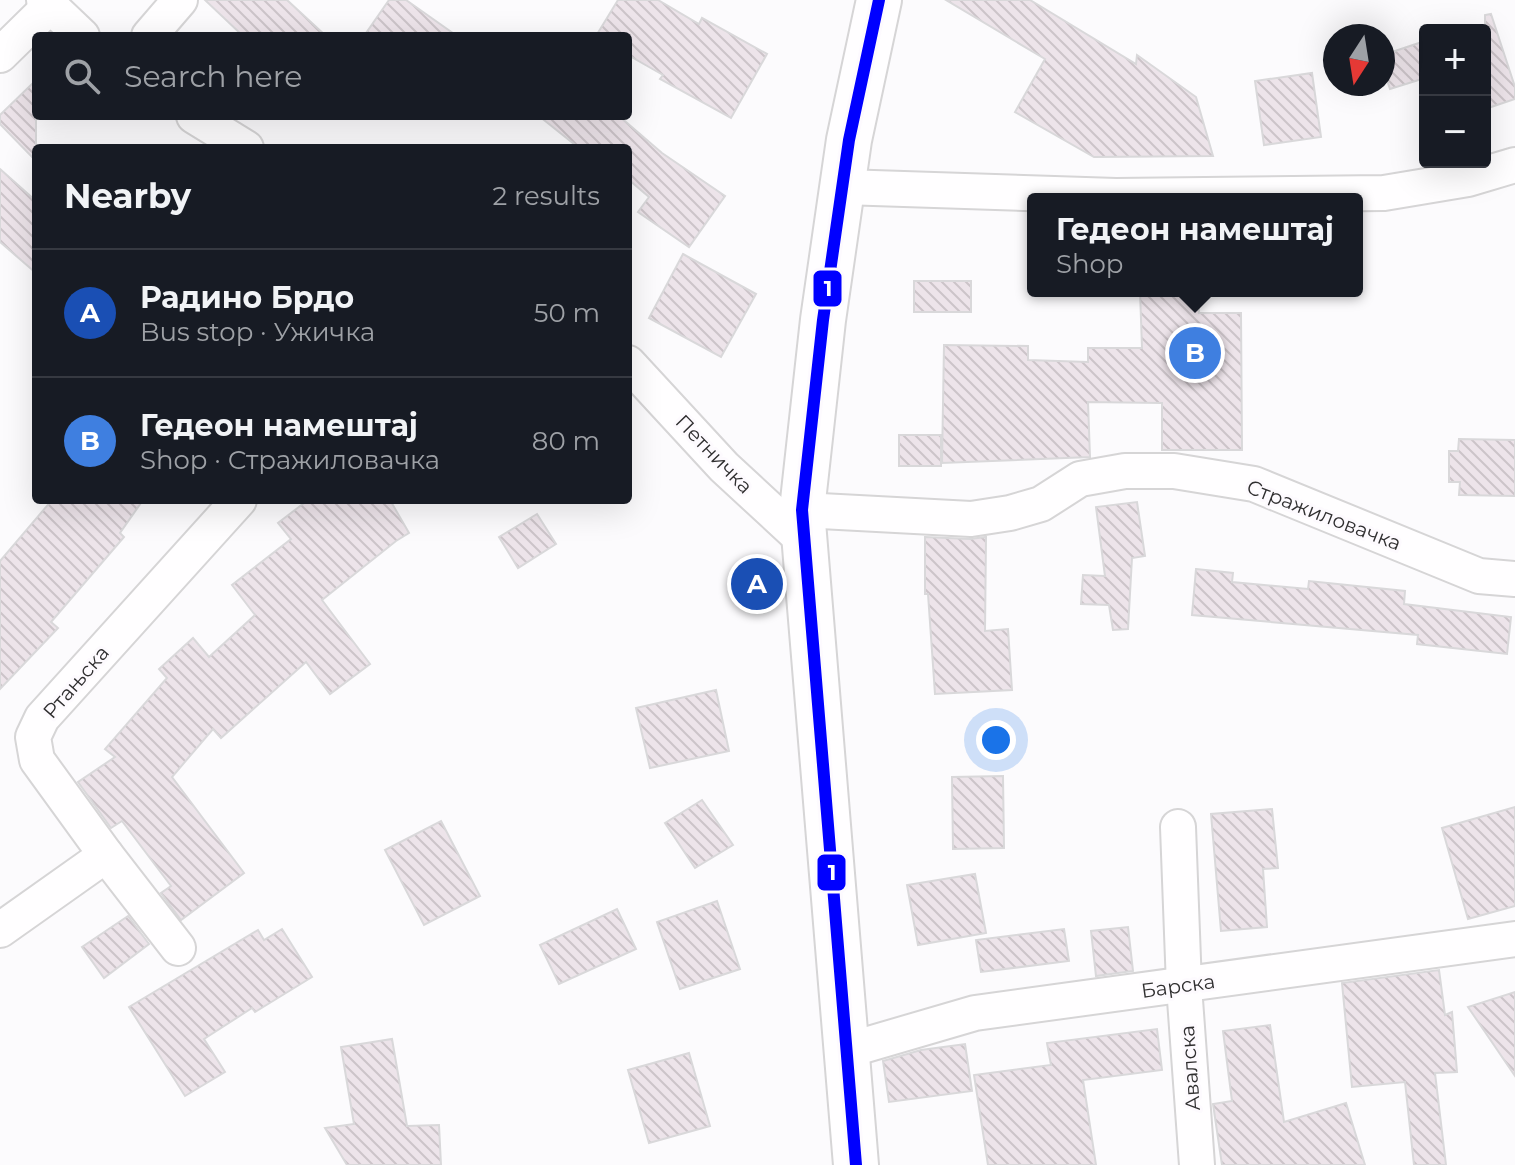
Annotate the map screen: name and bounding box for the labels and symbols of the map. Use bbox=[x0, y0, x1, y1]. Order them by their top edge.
north arrow bbox=[1323, 24, 1395, 96]
line badge: 1 bbox=[812, 269, 843, 308]
text: 1 bbox=[824, 275, 832, 302]
pin: B bbox=[1169, 323, 1221, 383]
street label: Петничка bbox=[671, 410, 757, 498]
street label: Стражиловачка bbox=[1243, 475, 1405, 555]
pin: A bbox=[731, 554, 783, 614]
street label: Ртањска bbox=[38, 641, 114, 723]
your location bbox=[976, 720, 1016, 760]
line badge: 1 bbox=[816, 853, 847, 892]
text: 1 bbox=[828, 859, 836, 886]
street label: Барска bbox=[1140, 969, 1216, 1003]
street label: Авалска bbox=[1175, 1024, 1205, 1112]

